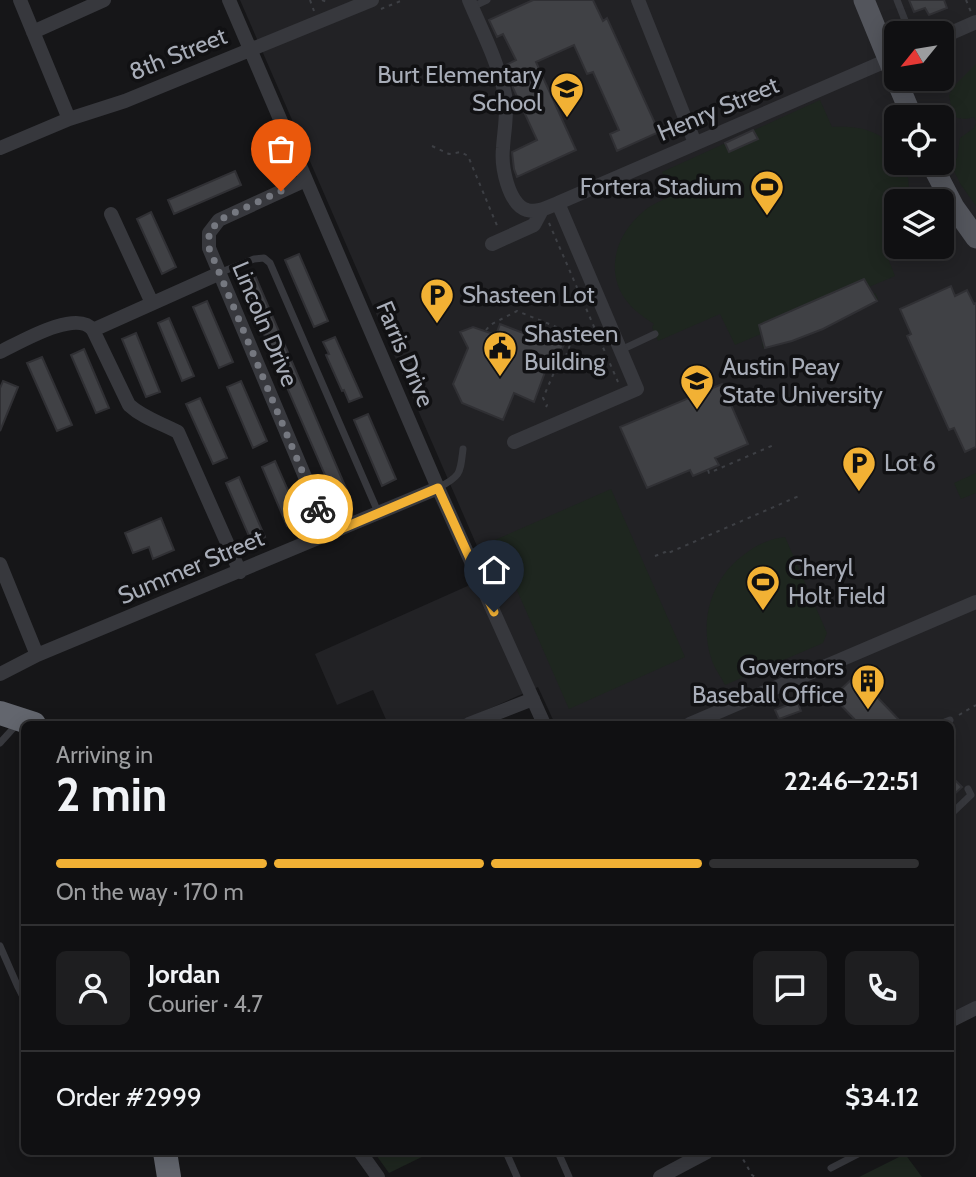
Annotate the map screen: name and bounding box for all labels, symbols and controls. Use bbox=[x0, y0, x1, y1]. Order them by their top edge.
street label: 8th Street bbox=[125, 21, 231, 86]
north arrow bbox=[884, 21, 954, 91]
map controls bbox=[884, 21, 954, 259]
place label: Burt Elementary School bbox=[377, 60, 542, 117]
school or university icon: Burt Elementary School bbox=[548, 70, 586, 119]
street label: Henry Street bbox=[653, 70, 783, 147]
button: locate bbox=[884, 105, 954, 175]
pin bbox=[251, 119, 311, 191]
icon: bag bbox=[262, 130, 300, 168]
sports icon: Fortera Stadium bbox=[748, 168, 786, 217]
place label: Fortera Stadium bbox=[580, 172, 742, 201]
button: layers bbox=[884, 189, 954, 259]
street label: Lincoln Drive bbox=[226, 257, 305, 391]
parking icon: Shasteen Lot bbox=[418, 276, 456, 325]
place label: Shasteen Lot bbox=[462, 280, 595, 309]
street label: Farris Drive bbox=[370, 297, 441, 411]
place label: Shasteen Building bbox=[524, 319, 618, 376]
public building icon: Shasteen Building bbox=[481, 329, 519, 378]
place label: Austin Peay State University bbox=[722, 352, 883, 409]
school or university icon: Austin Peay State University bbox=[678, 362, 716, 411]
parking icon: Lot 6 bbox=[840, 444, 878, 493]
place label: Lot 6 bbox=[884, 448, 936, 477]
courier bbox=[283, 474, 353, 544]
icon: bike bbox=[299, 490, 337, 528]
street label: Summer Street bbox=[114, 523, 268, 610]
pin bbox=[464, 540, 524, 612]
icon: home bbox=[475, 551, 513, 589]
place label: Cheryl Holt Field bbox=[788, 553, 885, 610]
sports icon: Cheryl Holt Field bbox=[744, 563, 782, 612]
place label: Governors Baseball Office bbox=[692, 652, 844, 709]
building icon: Governors Baseball Office bbox=[849, 662, 887, 711]
text: Arriving in bbox=[56, 741, 153, 769]
text: 22:46–22:51 bbox=[784, 765, 919, 797]
text: 2 min bbox=[56, 767, 167, 823]
text: On the way · 170 m bbox=[56, 878, 244, 906]
button: person bbox=[56, 951, 130, 1025]
button: chat bbox=[753, 951, 827, 1025]
button: phone bbox=[845, 951, 919, 1025]
text: Jordan bbox=[148, 958, 220, 990]
text: Courier · 4.7 bbox=[148, 990, 263, 1018]
text: Order #2999 bbox=[56, 1081, 202, 1113]
text: $34.12 bbox=[845, 1081, 919, 1113]

